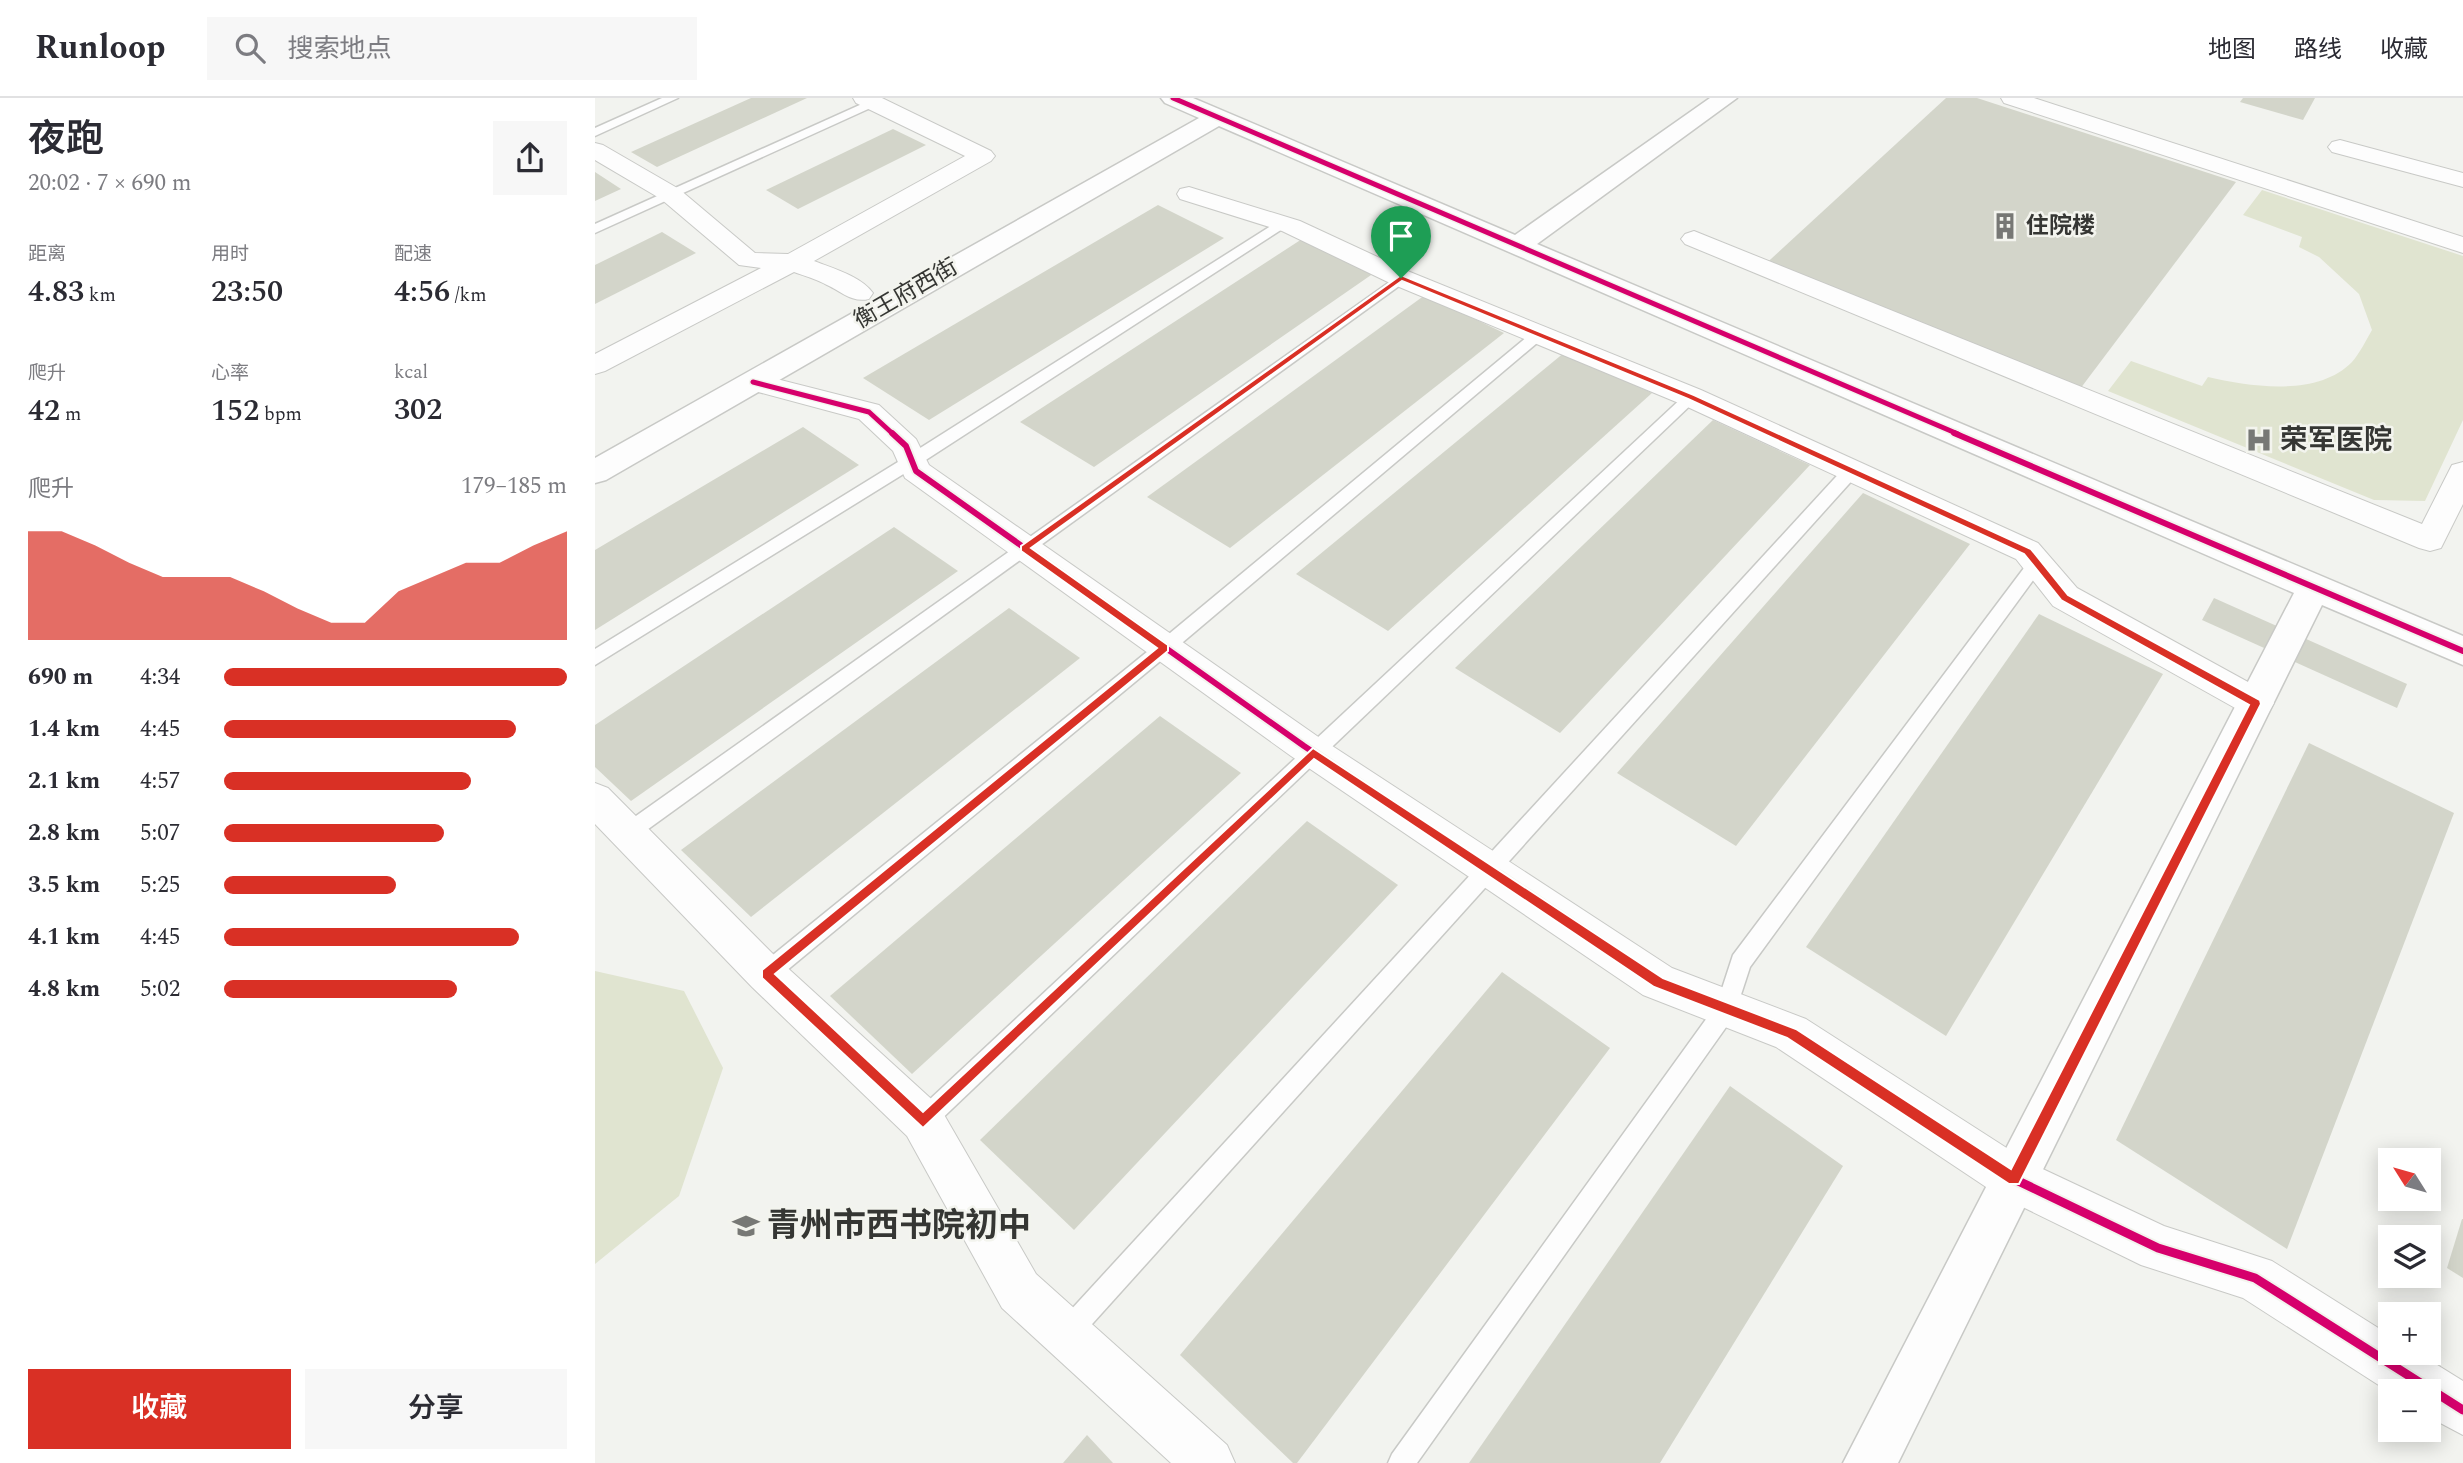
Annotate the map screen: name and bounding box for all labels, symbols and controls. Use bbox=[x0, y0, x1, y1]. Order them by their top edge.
search box bbox=[207, 17, 697, 80]
text: Runloop bbox=[35, 23, 165, 73]
icon: search bbox=[231, 29, 269, 67]
text: 搜索地点 bbox=[287, 29, 391, 69]
text: 地图 bbox=[2208, 32, 2256, 68]
text: 路线 bbox=[2294, 32, 2342, 68]
text: 收藏 bbox=[2380, 32, 2428, 68]
text: 夜跑 bbox=[28, 111, 104, 169]
button: share bbox=[493, 121, 567, 195]
text: 20:02 · 7 × 690 m bbox=[28, 166, 192, 201]
pin bbox=[1371, 206, 1431, 278]
place label: 住院楼 bbox=[2026, 209, 2095, 244]
building icon: 住院楼 bbox=[1990, 211, 2020, 241]
icon: arrive bbox=[1382, 217, 1420, 255]
text: 距离 bbox=[28, 240, 66, 269]
text: 用时 bbox=[211, 240, 249, 269]
text: 配速 bbox=[394, 240, 432, 269]
street label: 衡王府西街 bbox=[847, 250, 965, 338]
text: 4.83 bbox=[28, 269, 84, 315]
text: 23:50 bbox=[211, 269, 283, 315]
text: 4:56 bbox=[394, 269, 450, 315]
text: km bbox=[84, 281, 116, 310]
text: /km bbox=[450, 281, 487, 310]
text: kcal bbox=[394, 358, 428, 387]
text: 爬升 bbox=[28, 359, 66, 388]
text: 心率 bbox=[211, 359, 249, 388]
text: 302 bbox=[394, 387, 442, 433]
text: 42 bbox=[28, 388, 60, 434]
text: 152 bbox=[211, 388, 259, 434]
text: m bbox=[60, 400, 81, 429]
text: bpm bbox=[259, 400, 302, 429]
place label: 荣军医院 bbox=[2280, 419, 2392, 462]
hospital icon: 荣军医院 bbox=[2244, 425, 2274, 455]
text: 179–185 m bbox=[461, 469, 567, 504]
text: 爬升 bbox=[28, 472, 74, 507]
text: 690 m bbox=[28, 660, 93, 695]
text: 4:34 bbox=[140, 660, 180, 695]
text: 1.4 km bbox=[28, 712, 100, 747]
text: 4:45 bbox=[140, 712, 180, 747]
text: 2.1 km bbox=[28, 764, 100, 799]
text: 4:57 bbox=[140, 764, 180, 799]
text: 2.8 km bbox=[28, 816, 100, 851]
text: 5:07 bbox=[140, 816, 180, 851]
text: 3.5 km bbox=[28, 868, 100, 903]
text: 5:25 bbox=[140, 868, 180, 903]
text: 4.1 km bbox=[28, 920, 100, 955]
text: 4:45 bbox=[140, 920, 180, 955]
text: 4.8 km bbox=[28, 972, 100, 1007]
text: 5:02 bbox=[140, 972, 180, 1007]
north arrow bbox=[2378, 1148, 2441, 1211]
map controls bbox=[2378, 1148, 2441, 1442]
place label: 青州市西书院初中 bbox=[767, 1201, 1031, 1251]
school or university icon: 青州市西书院初中 bbox=[731, 1211, 761, 1241]
button: layers bbox=[2378, 1225, 2441, 1288]
button: + bbox=[2378, 1302, 2441, 1365]
button: 收藏 bbox=[28, 1369, 291, 1449]
button: 分享 bbox=[305, 1369, 567, 1449]
button: − bbox=[2378, 1379, 2441, 1442]

